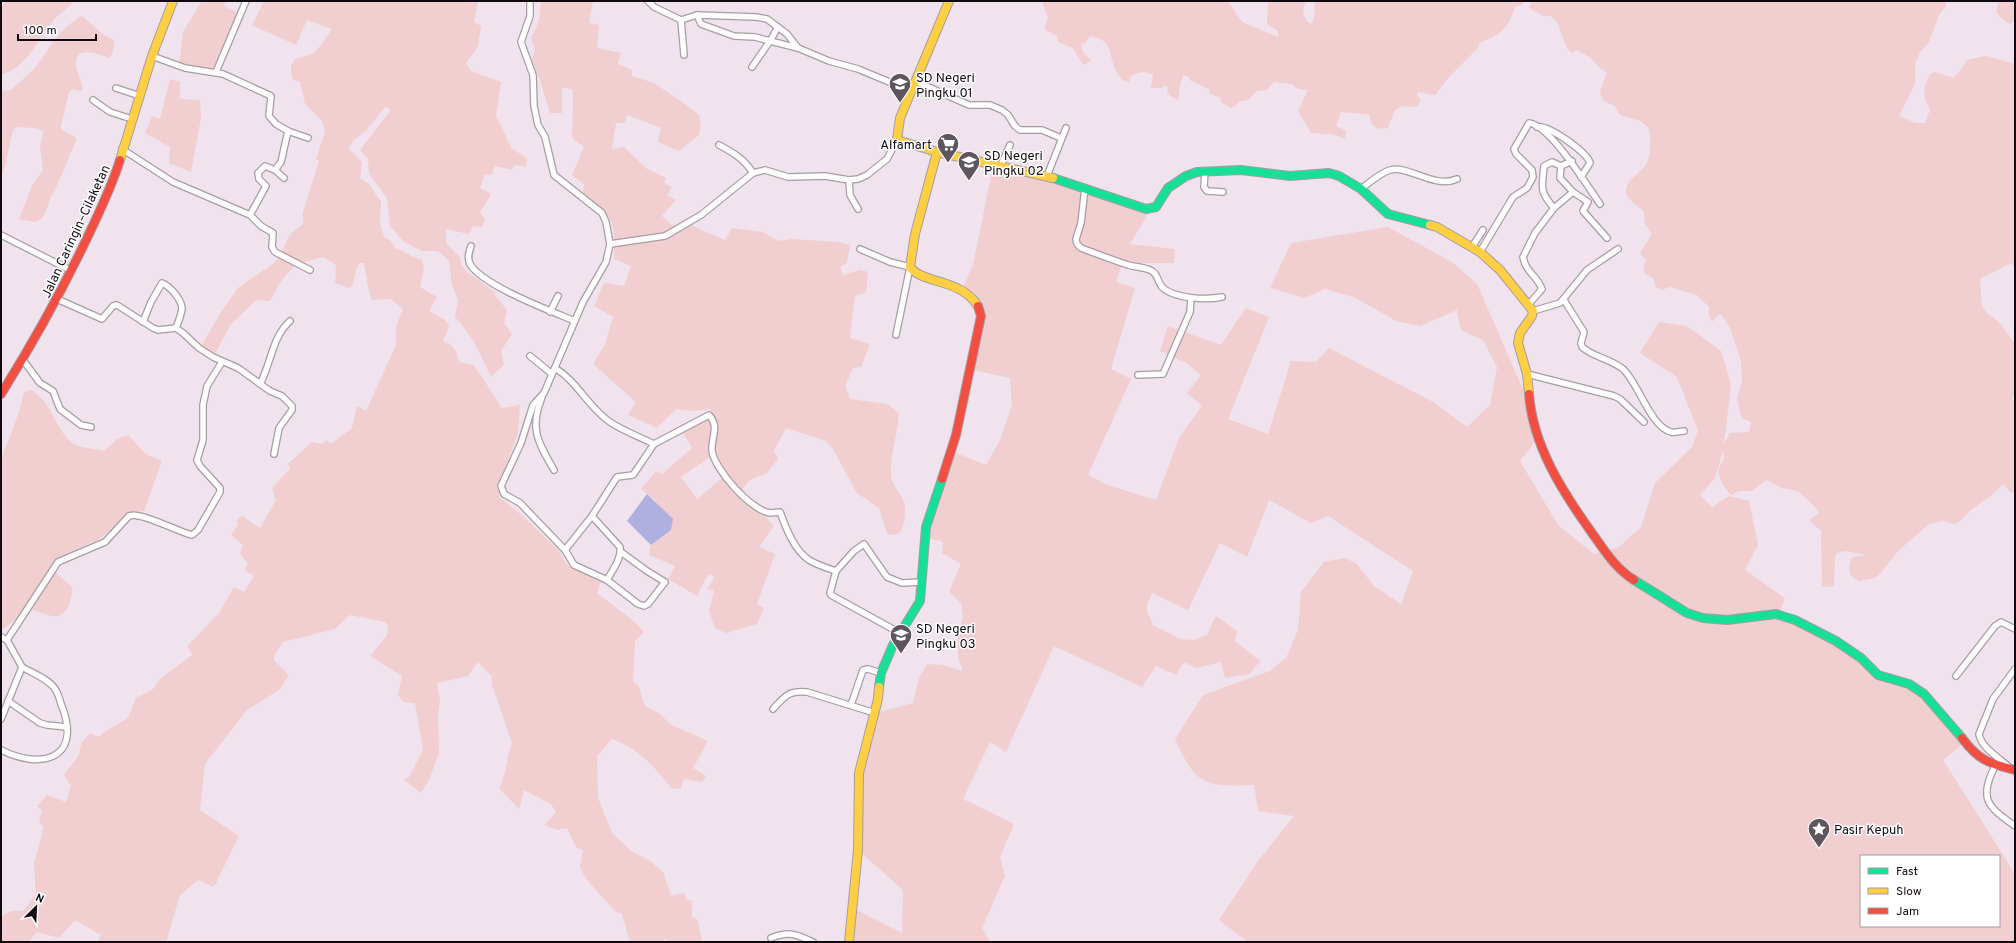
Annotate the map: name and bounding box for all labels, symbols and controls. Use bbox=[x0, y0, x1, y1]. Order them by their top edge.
scale bar bbox=[18, 16, 96, 42]
text: 100 m bbox=[24, 23, 57, 39]
school or university icon: SD Negeri Pingku 01 bbox=[887, 71, 913, 104]
place label: SD Negeri Pingku 01 bbox=[916, 71, 975, 102]
supermarket icon: Alfamart bbox=[935, 131, 961, 164]
place label: Alfamart bbox=[880, 138, 932, 154]
school or university icon: SD Negeri Pingku 02 bbox=[956, 149, 982, 182]
place label: SD Negeri Pingku 02 bbox=[984, 149, 1044, 180]
street label: Jalan Caringin–Cilaketan bbox=[39, 163, 115, 301]
school or university icon: SD Negeri Pingku 03 bbox=[888, 622, 914, 655]
place label: SD Negeri Pingku 03 bbox=[916, 622, 976, 653]
place icon: Pasir Kepuh bbox=[1806, 816, 1832, 849]
place label: Pasir Kepuh bbox=[1834, 823, 1904, 839]
legend bbox=[1860, 855, 2000, 927]
text: Fast bbox=[1896, 864, 1918, 880]
text: Slow bbox=[1896, 884, 1922, 900]
north arrow bbox=[16, 887, 56, 927]
text: N bbox=[33, 891, 46, 907]
text: Jam bbox=[1896, 904, 1919, 920]

